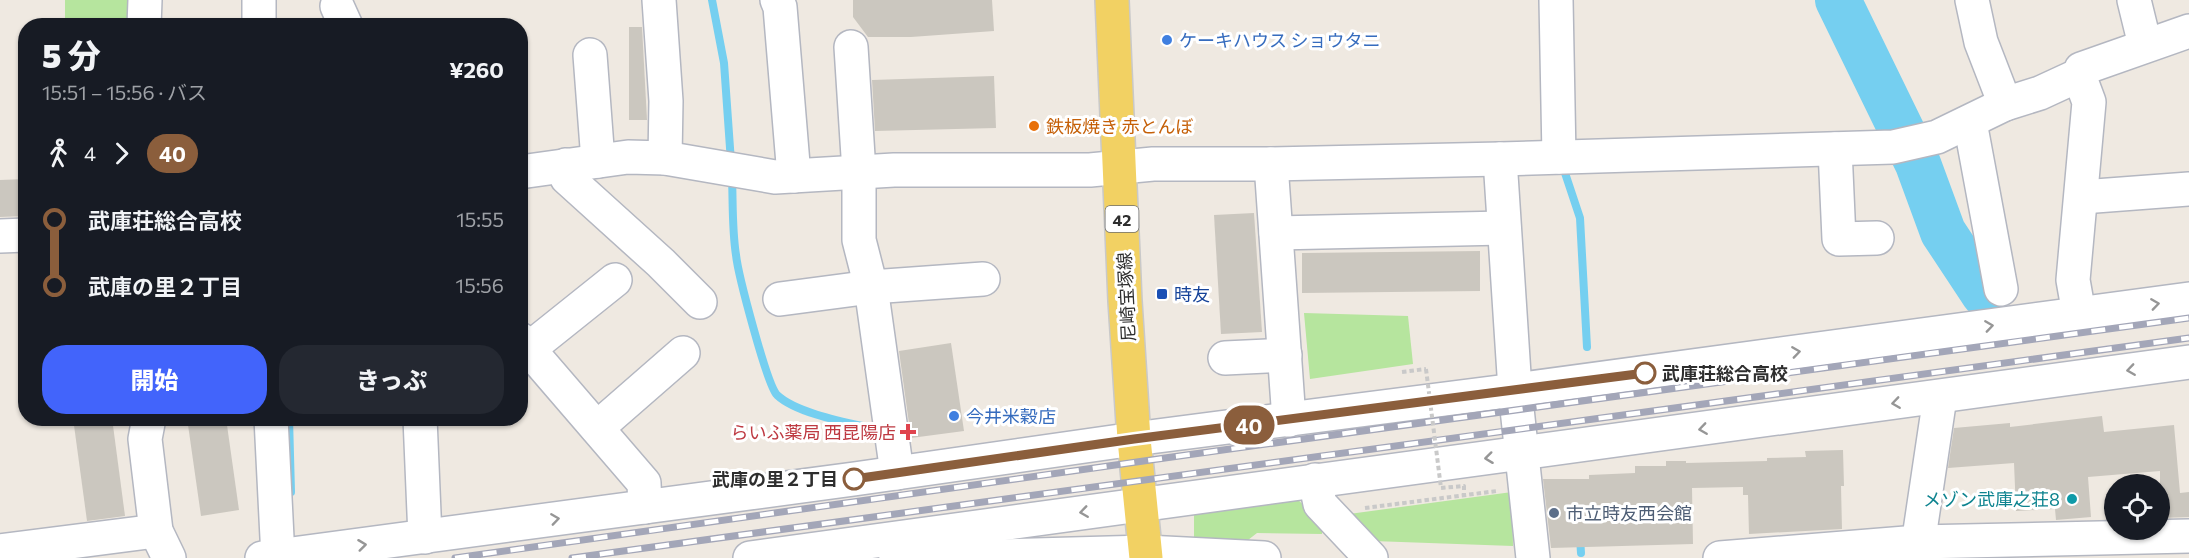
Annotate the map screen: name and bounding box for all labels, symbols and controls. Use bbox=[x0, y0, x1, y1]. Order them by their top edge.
place label: ケーキハウス ショウタニ bbox=[1179, 29, 1380, 51]
marker: ケーキハウス ショウタニ bbox=[1160, 33, 1174, 47]
text: 5 分 bbox=[42, 34, 101, 75]
text: ¥260 bbox=[449, 56, 504, 83]
text: 15:51 – 15:56 · バス bbox=[42, 80, 207, 104]
place label: 鉄板焼き 赤とんぼ bbox=[1046, 115, 1193, 137]
marker: 鉄板焼き 赤とんぼ bbox=[1027, 119, 1041, 133]
icon: walk bbox=[42, 137, 75, 170]
icon: forward bbox=[105, 137, 138, 170]
text: 4 bbox=[84, 141, 96, 165]
text: 40 bbox=[159, 141, 186, 166]
road number: 42 bbox=[1106, 206, 1138, 232]
text: 武庫荘総合高校 bbox=[88, 207, 242, 234]
text: 15:55 bbox=[456, 207, 504, 231]
street label: 尼崎宝塚線 bbox=[1113, 251, 1139, 343]
text: 武庫の里２丁目 bbox=[88, 273, 242, 300]
text: 15:56 bbox=[456, 273, 504, 297]
place label: 時友 bbox=[1174, 283, 1210, 305]
marker: 時友 bbox=[1155, 287, 1169, 301]
one-way arrow bbox=[2150, 298, 2159, 310]
one-way arrow bbox=[1985, 321, 1994, 333]
button: 開始 bbox=[42, 345, 267, 414]
button: きっぷ bbox=[279, 345, 504, 414]
one-way arrow bbox=[1791, 347, 1801, 359]
marker: 武庫荘総合高校 bbox=[1634, 362, 1656, 384]
place label: 武庫荘総合高校 bbox=[1662, 362, 1788, 384]
one-way arrow bbox=[2126, 364, 2136, 376]
one-way arrow bbox=[1892, 396, 1901, 408]
place label: 今井米穀店 bbox=[966, 405, 1056, 427]
line badge: 40 bbox=[1222, 406, 1276, 444]
marker: 今井米穀店 bbox=[947, 409, 961, 423]
text: 40 bbox=[1236, 413, 1262, 438]
place label: らいふ薬局 西昆陽店 bbox=[731, 421, 896, 443]
one-way arrow bbox=[1698, 422, 1708, 435]
marker: らいふ薬局 西昆陽店 bbox=[901, 425, 915, 439]
one-way arrow bbox=[1484, 451, 1494, 464]
place label: 武庫の里２丁目 bbox=[712, 468, 838, 490]
marker: 武庫の里２丁目 bbox=[843, 468, 865, 490]
map controls bbox=[2104, 474, 2170, 540]
button: locate bbox=[2104, 474, 2170, 540]
place label: メゾン武庫之荘8 bbox=[1923, 488, 2060, 510]
marker: メゾン武庫之荘8 bbox=[2065, 492, 2079, 506]
place label: 市立時友西会館 bbox=[1566, 502, 1692, 524]
one-way arrow bbox=[1079, 506, 1088, 518]
marker: 市立時友西会館 bbox=[1547, 506, 1561, 520]
one-way arrow bbox=[550, 514, 559, 526]
one-way arrow bbox=[357, 539, 366, 552]

